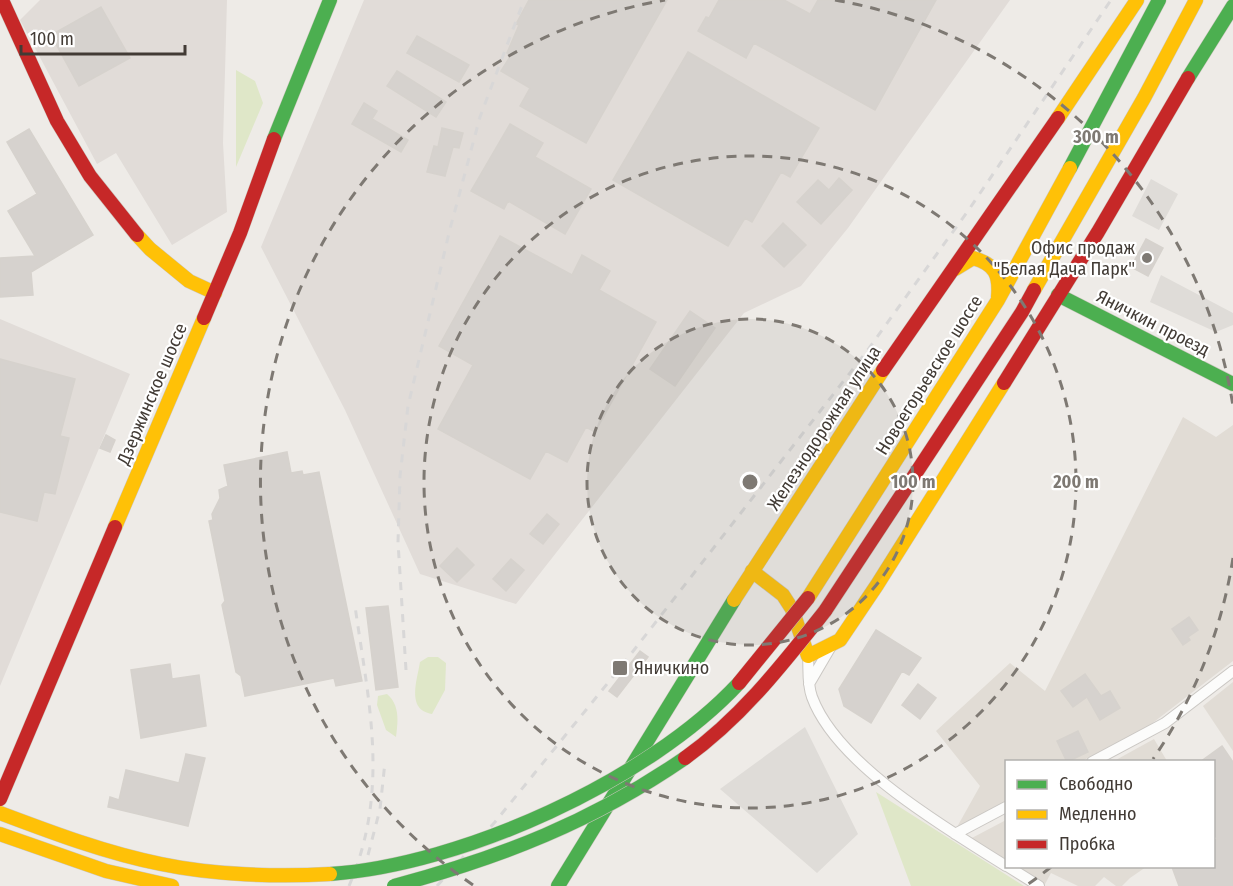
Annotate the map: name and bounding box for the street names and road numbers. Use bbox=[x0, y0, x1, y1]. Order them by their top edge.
street label: Яничкин проезд bbox=[1093, 285, 1213, 361]
street label: Новоегорьевское шоссе bbox=[871, 291, 987, 459]
street label: Дзержинское шоссе bbox=[112, 320, 192, 469]
street label: Железнодорожная улица bbox=[763, 341, 886, 514]

